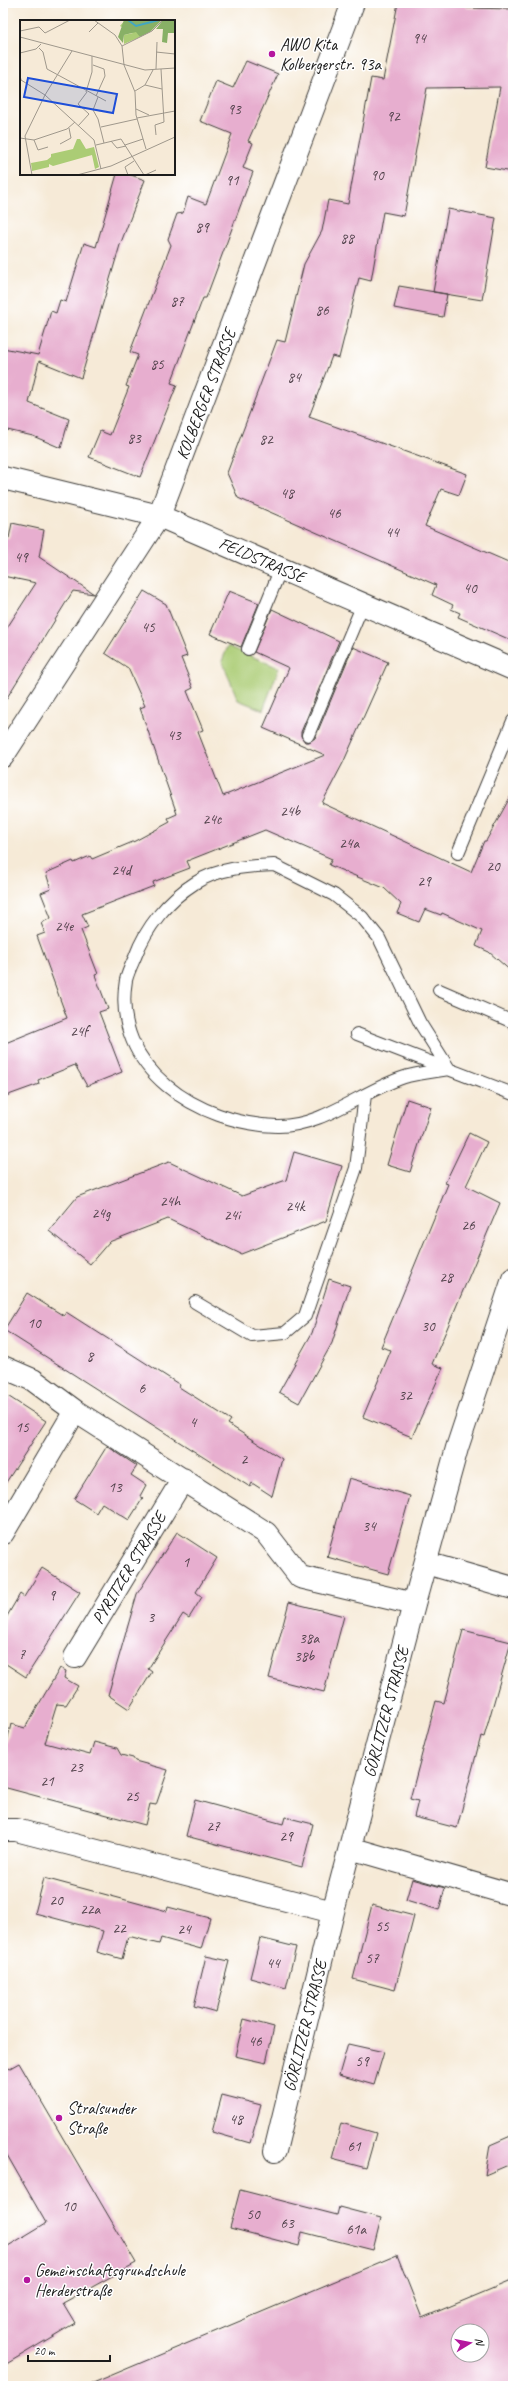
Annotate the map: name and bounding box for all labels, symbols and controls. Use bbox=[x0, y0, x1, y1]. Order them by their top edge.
inset map bbox=[20, 20, 175, 175]
house number: 94 bbox=[412, 29, 427, 48]
place label: AWO Kita Kolbergerstr. 93a bbox=[280, 34, 383, 75]
marker: AWO Kita Kolbergerstr. 93a bbox=[267, 49, 277, 59]
house number: 93 bbox=[227, 100, 242, 119]
house number: 92 bbox=[386, 107, 401, 126]
house number: 90 bbox=[370, 166, 385, 185]
house number: 91 bbox=[225, 171, 240, 190]
house number: 89 bbox=[195, 218, 210, 237]
house number: 88 bbox=[340, 229, 355, 248]
house number: 87 bbox=[170, 292, 185, 311]
house number: 86 bbox=[315, 301, 330, 320]
street label: KOLBERGER STRASSE bbox=[171, 323, 242, 462]
house number: 85 bbox=[150, 355, 165, 374]
house number: 84 bbox=[287, 368, 302, 387]
house number: 83 bbox=[127, 429, 142, 448]
house number: 82 bbox=[259, 430, 274, 449]
house number: 48 bbox=[280, 484, 295, 503]
house number: 46 bbox=[327, 504, 342, 523]
house number: 44 bbox=[385, 523, 400, 542]
street label: FELDSTRASSE bbox=[216, 532, 311, 589]
house number: 49 bbox=[14, 548, 29, 567]
house number: 40 bbox=[463, 579, 478, 598]
house number: 45 bbox=[141, 618, 156, 637]
house number: 43 bbox=[167, 726, 182, 745]
house number: 24b bbox=[280, 802, 301, 821]
house number: 24c bbox=[203, 810, 222, 829]
house number: 24a bbox=[339, 834, 360, 853]
house number: 20 bbox=[486, 857, 501, 876]
house number: 24d bbox=[111, 861, 133, 880]
house number: 29 bbox=[417, 872, 432, 891]
house number: 24e bbox=[55, 917, 74, 936]
house number: 24f bbox=[70, 1022, 92, 1041]
house number: 24h bbox=[160, 1192, 181, 1211]
house number: 24k bbox=[286, 1197, 306, 1216]
house number: 24g bbox=[92, 1204, 111, 1223]
house number: 24i bbox=[224, 1206, 242, 1225]
house number: 26 bbox=[461, 1216, 476, 1235]
house number: 28 bbox=[439, 1268, 454, 1287]
house number: 10 bbox=[27, 1314, 42, 1333]
house number: 30 bbox=[421, 1317, 436, 1336]
house number: 8 bbox=[87, 1347, 95, 1366]
house number: 6 bbox=[139, 1379, 147, 1398]
house number: 32 bbox=[398, 1386, 413, 1405]
house number: 4 bbox=[190, 1413, 198, 1432]
house number: 15 bbox=[15, 1418, 30, 1437]
house number: 2 bbox=[241, 1450, 249, 1469]
house number: 13 bbox=[108, 1478, 123, 1497]
street label: PYRITZER STRASSE bbox=[87, 1507, 172, 1628]
house number: 34 bbox=[362, 1517, 377, 1536]
house number: 1 bbox=[183, 1553, 191, 1572]
house number: 9 bbox=[49, 1586, 57, 1605]
house number: 3 bbox=[148, 1608, 156, 1627]
house number: 38a bbox=[299, 1629, 320, 1648]
street label: GÖRLITZER STRASSE bbox=[358, 1642, 414, 1780]
house number: 7 bbox=[19, 1645, 27, 1664]
house number: 38b bbox=[294, 1647, 315, 1666]
house number: 23 bbox=[69, 1758, 84, 1777]
house number: 21 bbox=[40, 1772, 55, 1791]
house number: 25 bbox=[125, 1787, 140, 1806]
house number: 27 bbox=[206, 1817, 221, 1836]
house number: 29 bbox=[279, 1827, 294, 1846]
house number: 20 bbox=[49, 1891, 64, 1910]
house number: 22a bbox=[80, 1900, 101, 1919]
house number: 55 bbox=[375, 1917, 390, 1936]
house number: 22 bbox=[112, 1919, 127, 1938]
house number: 24 bbox=[177, 1920, 192, 1939]
house number: 57 bbox=[365, 1949, 380, 1968]
house number: 44 bbox=[266, 1954, 281, 1973]
street label: GÖRLITZER STRASSE bbox=[279, 1956, 332, 2094]
house number: 46 bbox=[248, 2032, 263, 2051]
house number: 59 bbox=[355, 2052, 370, 2071]
place label: Stralsunder Straße bbox=[67, 2098, 138, 2139]
house number: 48 bbox=[229, 2110, 244, 2129]
marker: Stralsunder Straße bbox=[54, 2113, 64, 2123]
house number: 61 bbox=[347, 2137, 362, 2156]
house number: 10 bbox=[62, 2197, 77, 2216]
house number: 50 bbox=[246, 2205, 261, 2224]
house number: 63 bbox=[280, 2214, 295, 2233]
house number: 61a bbox=[346, 2220, 367, 2239]
place label: Gemeinschaftsgrundschule Herderstraße bbox=[35, 2260, 186, 2301]
marker: Gemeinschaftsgrundschule Herderstraße bbox=[22, 2275, 32, 2285]
north arrow bbox=[450, 2323, 490, 2363]
scale bar bbox=[28, 2337, 110, 2363]
text: N bbox=[472, 2337, 488, 2348]
text: 20 m bbox=[34, 2343, 56, 2359]

